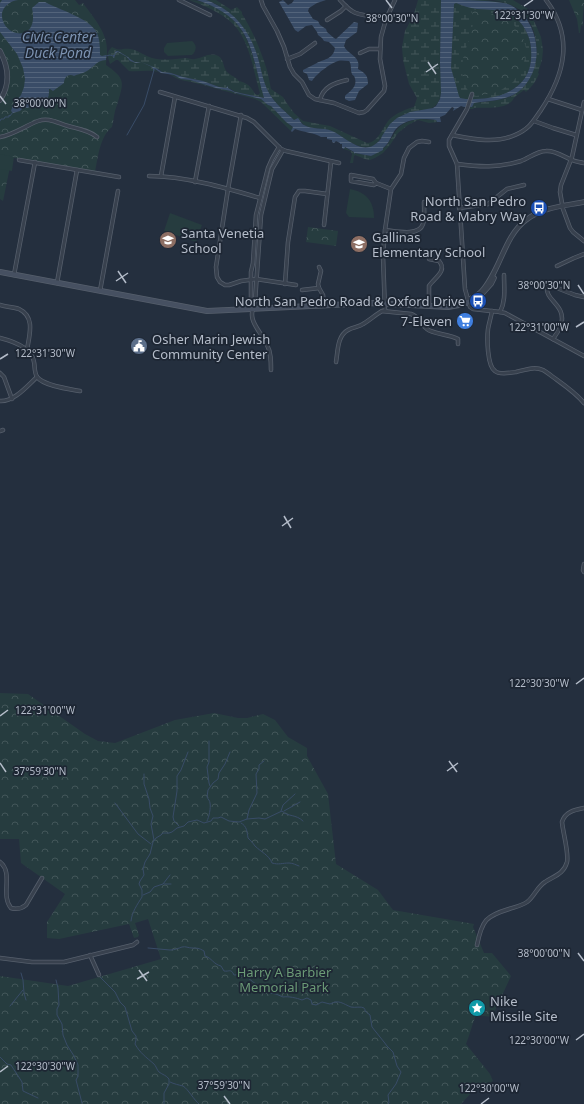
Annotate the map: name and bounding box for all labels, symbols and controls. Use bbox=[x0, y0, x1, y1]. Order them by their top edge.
text: 122°31'30"W bbox=[494, 8, 555, 22]
text: 38°00'30"N bbox=[366, 11, 418, 25]
water label: Civic Center Duck Pond bbox=[22, 27, 95, 62]
text: 38°00'00"N bbox=[14, 96, 66, 110]
place label: North San Pedro Road & Mabry Way bbox=[410, 192, 526, 225]
bus stop icon: North San Pedro Road & Mabry Way bbox=[529, 198, 549, 218]
place label: Santa Venetia School bbox=[181, 224, 264, 257]
place label: Gallinas Elementary School bbox=[372, 228, 485, 261]
school or university icon: Santa Venetia School bbox=[158, 230, 178, 250]
school or university icon: Gallinas Elementary School bbox=[349, 234, 369, 254]
text: 38°00'30"N bbox=[518, 278, 570, 292]
bus stop icon: North San Pedro Road & Oxford Drive bbox=[468, 291, 488, 311]
place label: North San Pedro Road & Oxford Drive bbox=[235, 292, 465, 310]
supermarket icon: 7-Eleven bbox=[455, 311, 475, 331]
place label: 7-Eleven bbox=[401, 312, 452, 330]
text: 122°31'00"W bbox=[509, 320, 570, 334]
place label: Osher Marin Jewish Community Center bbox=[152, 330, 270, 363]
public building icon: Osher Marin Jewish Community Center bbox=[129, 336, 149, 356]
text: 122°31'30"W bbox=[15, 346, 76, 360]
text: 122°30'30"W bbox=[509, 676, 570, 690]
text: 122°31'00"W bbox=[15, 703, 76, 717]
text: 37°59'30"N bbox=[14, 764, 66, 778]
text: 38°00'00"N bbox=[518, 946, 570, 960]
park label: Harry A Barbier Memorial Park bbox=[237, 963, 332, 996]
place label: Nike Missile Site bbox=[490, 992, 558, 1025]
place icon: Nike Missile Site bbox=[467, 998, 487, 1018]
text: 122°30'00"W bbox=[509, 1033, 570, 1047]
text: 122°30'30"W bbox=[15, 1059, 76, 1073]
text: 37°59'30"N bbox=[198, 1078, 250, 1092]
text: 122°30'00"W bbox=[459, 1081, 520, 1095]

